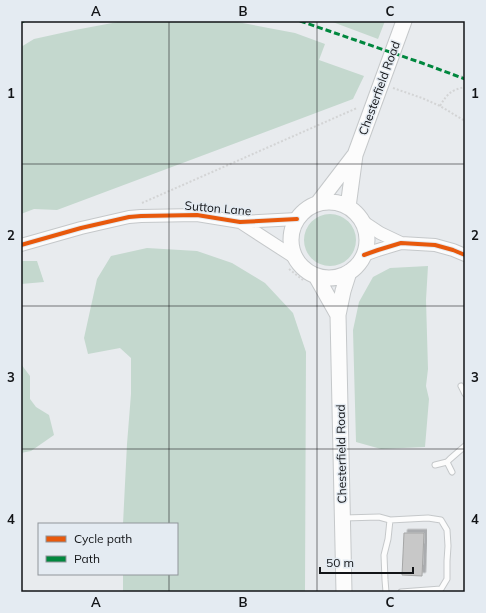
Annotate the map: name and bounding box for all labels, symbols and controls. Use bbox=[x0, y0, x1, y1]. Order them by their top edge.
text: A bbox=[91, 3, 101, 19]
text: B bbox=[239, 3, 248, 19]
text: C bbox=[386, 3, 395, 19]
street label: Chesterfield Road bbox=[355, 39, 403, 137]
text: 1 bbox=[7, 85, 15, 101]
text: 1 bbox=[471, 85, 479, 101]
street label: Sutton Lane bbox=[184, 198, 252, 218]
text: 2 bbox=[7, 227, 15, 243]
text: 2 bbox=[471, 227, 479, 243]
text: 3 bbox=[7, 369, 15, 385]
text: 3 bbox=[471, 369, 479, 385]
street label: Chesterfield Road bbox=[333, 404, 349, 504]
text: 4 bbox=[7, 511, 15, 527]
text: 4 bbox=[471, 511, 479, 527]
legend bbox=[38, 523, 178, 575]
text: Cycle path bbox=[74, 531, 132, 546]
scale bar bbox=[320, 549, 413, 575]
text: Path bbox=[74, 551, 100, 566]
text: 50 m bbox=[326, 555, 354, 570]
text: A bbox=[91, 594, 101, 610]
text: B bbox=[239, 594, 248, 610]
text: C bbox=[386, 594, 395, 610]

